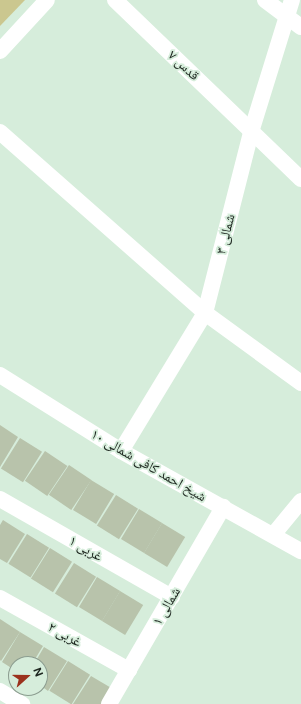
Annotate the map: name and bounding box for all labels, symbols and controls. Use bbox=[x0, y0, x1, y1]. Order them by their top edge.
street label: قدس ۷ bbox=[165, 46, 203, 84]
street label: شمالی ۳ bbox=[212, 212, 238, 256]
street label: شیخ احمد کافی شمالی ۱۰ bbox=[88, 425, 210, 505]
street label: ۱ غربی bbox=[66, 532, 106, 564]
street label: ۱ شمالی bbox=[149, 584, 183, 628]
street label: ۲ غربی bbox=[45, 618, 85, 650]
north arrow bbox=[8, 656, 48, 696]
text: N bbox=[31, 666, 45, 678]

